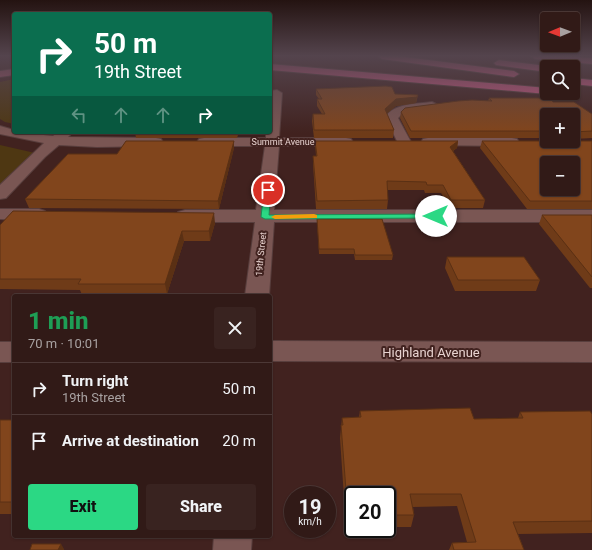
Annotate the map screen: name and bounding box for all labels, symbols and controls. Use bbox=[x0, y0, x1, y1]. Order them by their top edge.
north arrow bbox=[540, 12, 580, 52]
map controls bbox=[540, 12, 580, 196]
text: 50 m bbox=[94, 27, 157, 60]
icon: right bbox=[28, 28, 80, 80]
button: search bbox=[540, 60, 580, 100]
text: 19th Street bbox=[94, 61, 182, 82]
icon: left bbox=[68, 104, 90, 126]
icon: ahead bbox=[110, 104, 132, 126]
icon: ahead bbox=[152, 104, 174, 126]
icon: right bbox=[194, 104, 216, 126]
button: + bbox=[540, 108, 580, 148]
street label: Summit Avenue bbox=[252, 137, 315, 147]
button: − bbox=[540, 156, 580, 196]
pin bbox=[251, 173, 285, 207]
icon: arrive bbox=[257, 179, 279, 201]
position arrow bbox=[415, 195, 457, 237]
street label: 19th Street bbox=[254, 232, 268, 276]
text: 1 min bbox=[28, 307, 89, 335]
button: close bbox=[214, 307, 256, 349]
text: 70 m · 10:01 bbox=[28, 336, 99, 351]
street label: Highland Avenue bbox=[382, 345, 480, 360]
text: Turn right bbox=[62, 372, 128, 390]
icon: right bbox=[28, 378, 50, 400]
text: 50 m bbox=[222, 380, 256, 398]
text: 19th Street bbox=[62, 390, 126, 405]
icon: arrive bbox=[28, 430, 50, 452]
text: Arrive at destination bbox=[62, 432, 199, 450]
text: 20 m bbox=[222, 432, 256, 450]
button: Exit bbox=[28, 484, 138, 530]
button: Share bbox=[146, 484, 256, 530]
speed limit sign: 20 bbox=[344, 486, 396, 538]
text: 19 bbox=[299, 495, 321, 519]
text: km/h bbox=[298, 516, 322, 527]

